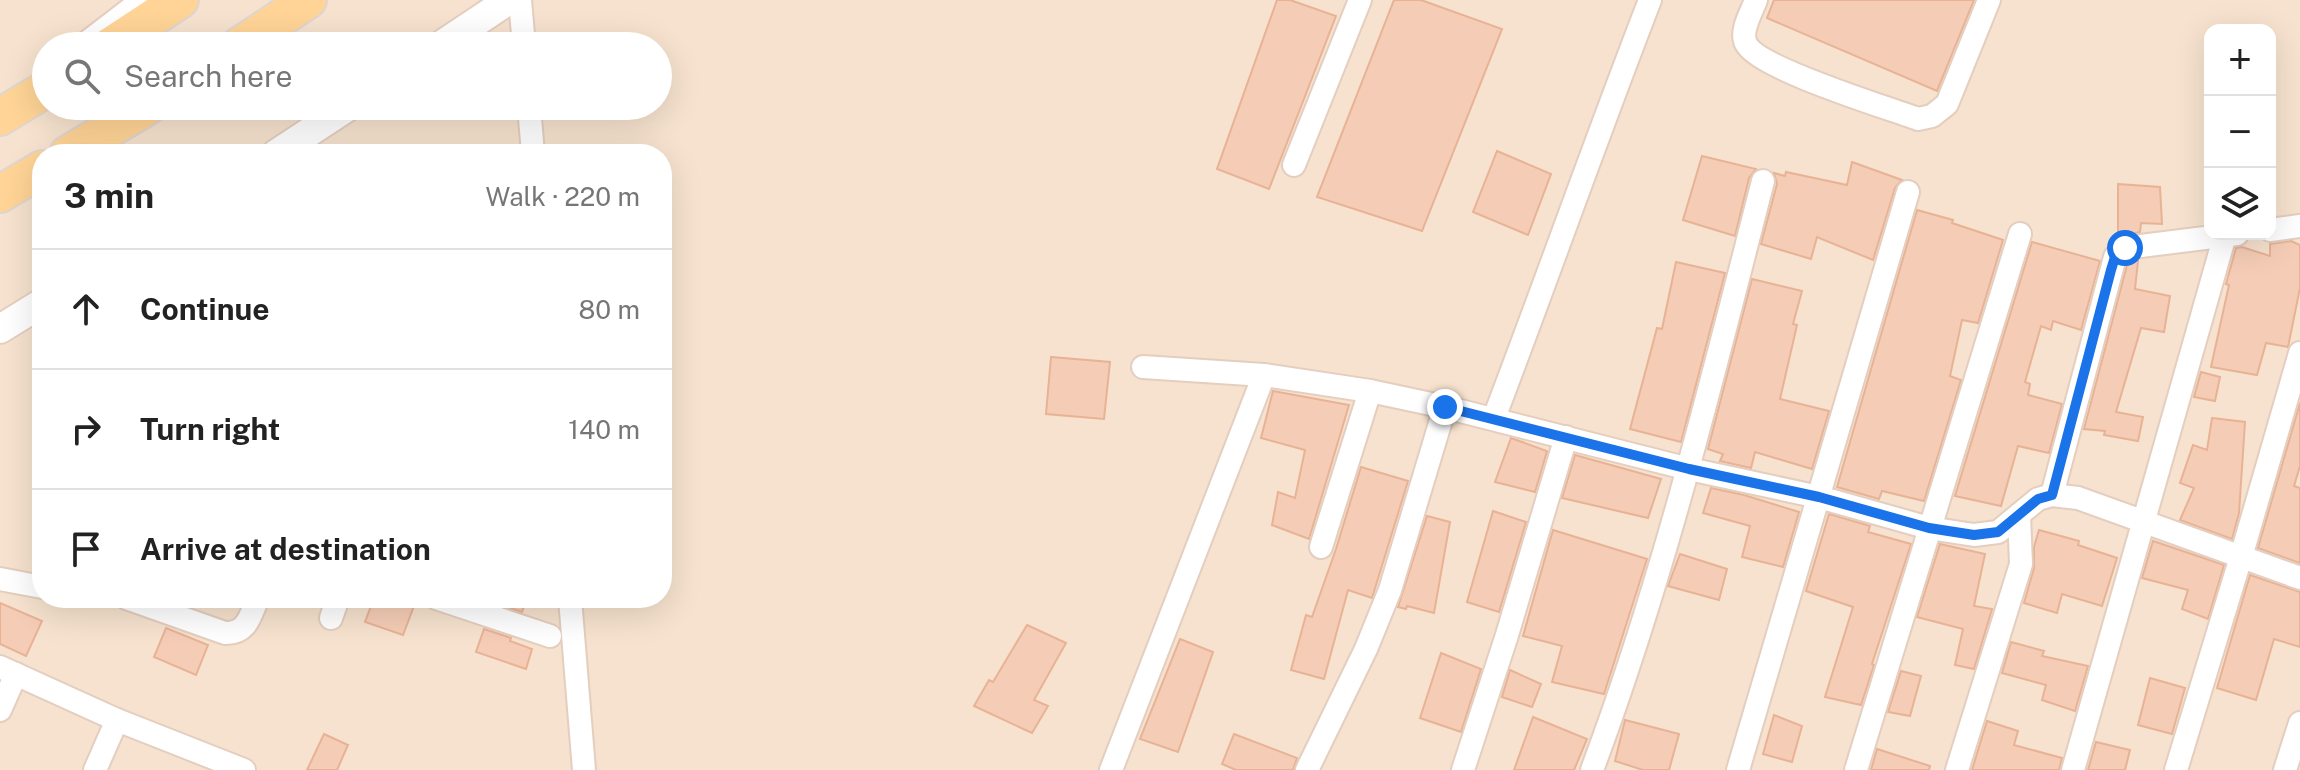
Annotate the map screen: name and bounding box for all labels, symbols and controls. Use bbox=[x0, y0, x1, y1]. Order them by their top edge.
map controls bbox=[2204, 24, 2276, 240]
button: + bbox=[2204, 24, 2276, 96]
search box bbox=[32, 32, 672, 120]
icon: search bbox=[60, 54, 104, 98]
text: Search here bbox=[124, 58, 292, 94]
button: − bbox=[2204, 96, 2276, 168]
button: layers bbox=[2204, 168, 2276, 240]
text: 3 min bbox=[64, 176, 154, 216]
text: Walk · 220 m bbox=[485, 181, 640, 212]
route start bbox=[2107, 230, 2143, 266]
icon: ahead bbox=[64, 287, 108, 331]
text: Continue bbox=[140, 291, 270, 327]
text: 80 m bbox=[579, 294, 640, 325]
route end bbox=[1427, 389, 1463, 425]
icon: right bbox=[64, 407, 108, 451]
text: Turn right bbox=[140, 411, 280, 447]
text: 140 m bbox=[568, 414, 640, 445]
icon: arrive bbox=[64, 527, 108, 571]
text: Arrive at destination bbox=[140, 531, 431, 567]

